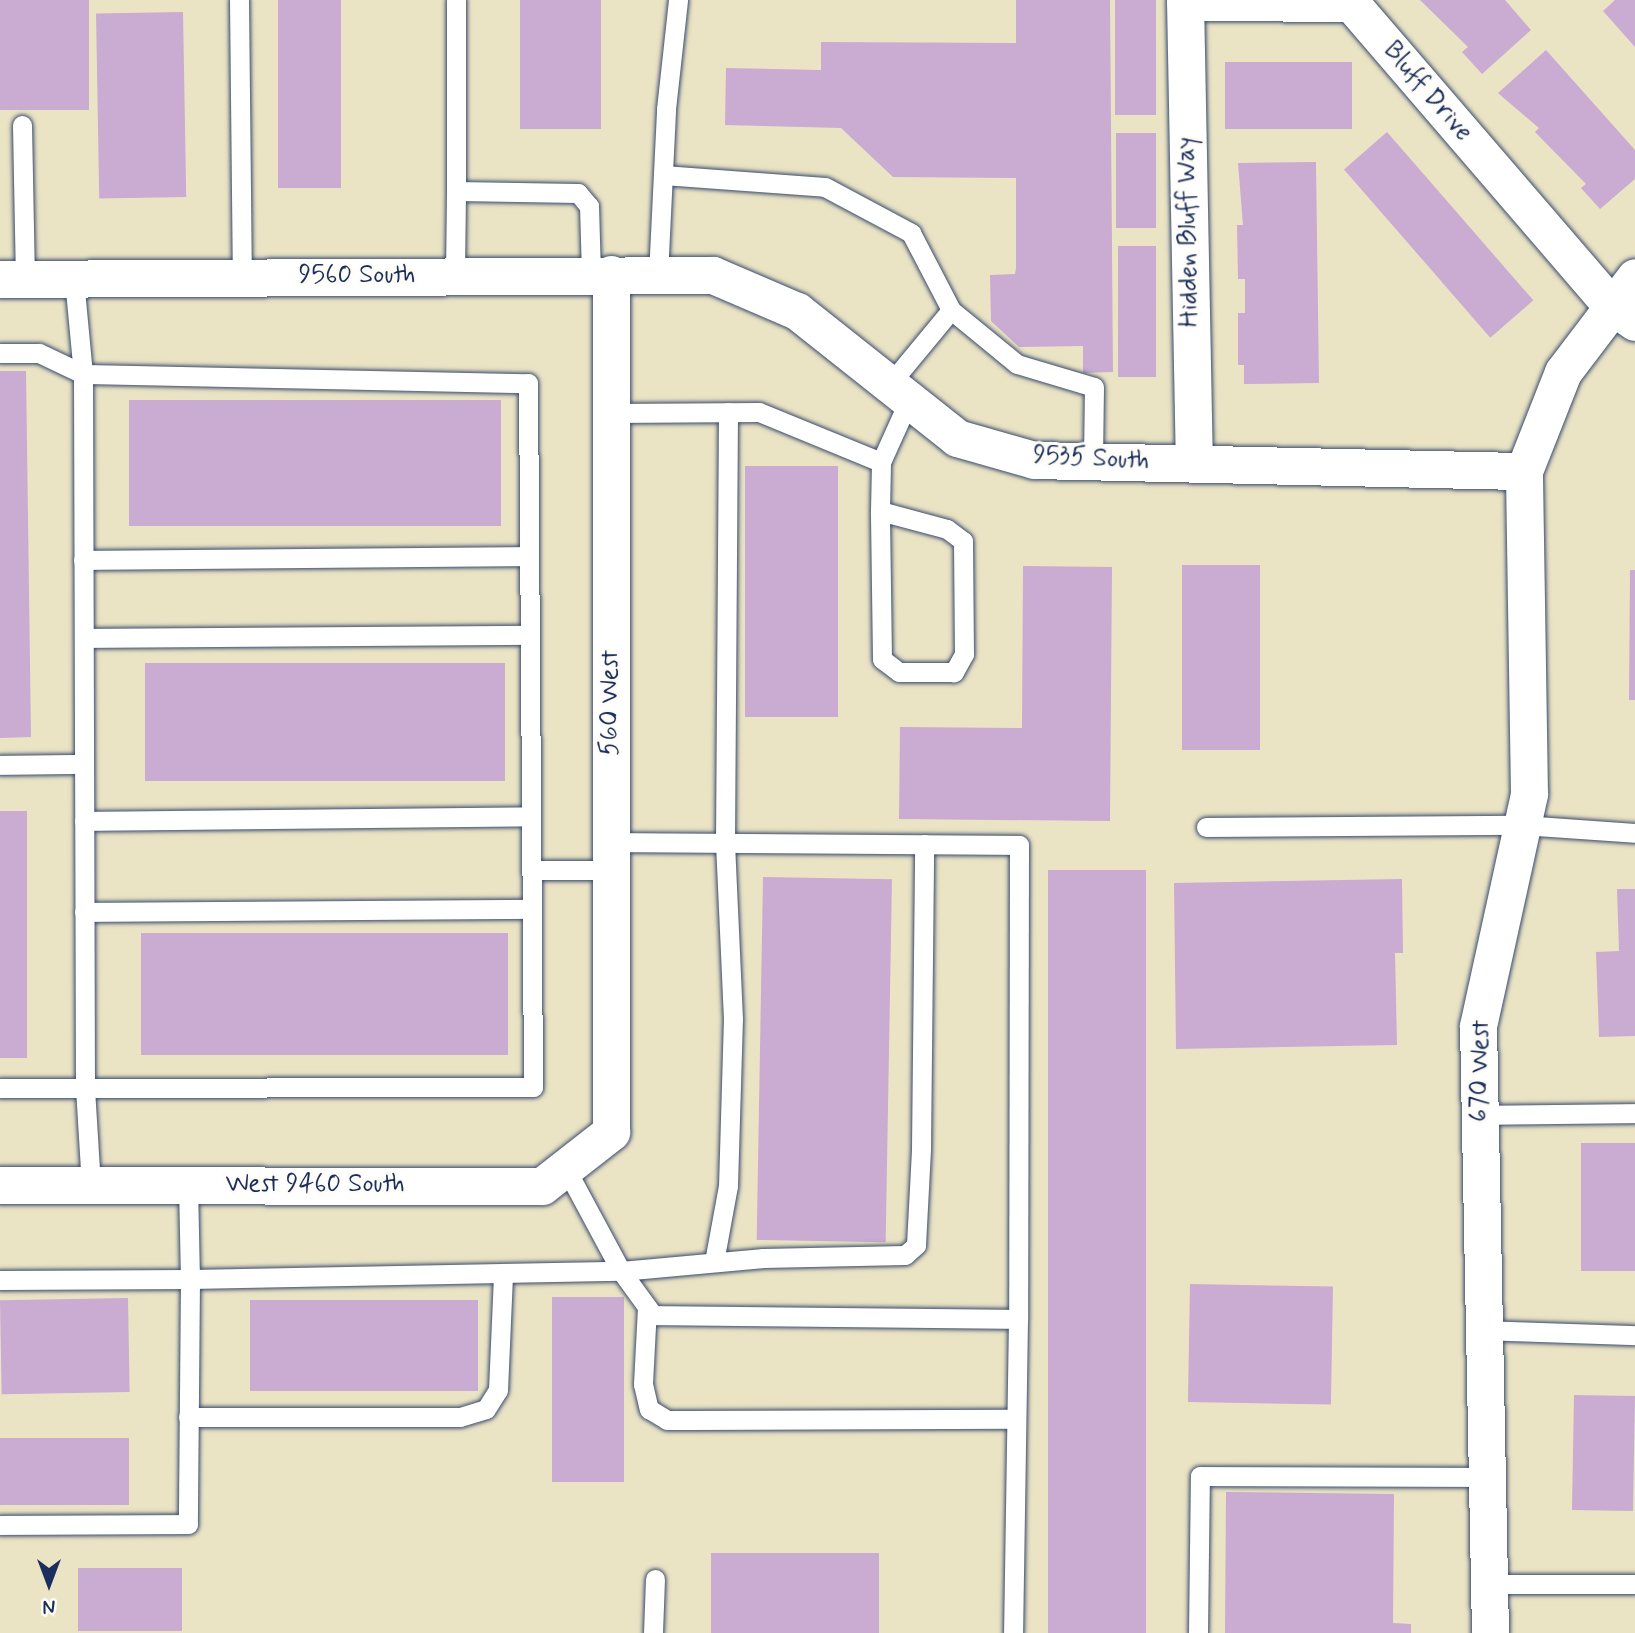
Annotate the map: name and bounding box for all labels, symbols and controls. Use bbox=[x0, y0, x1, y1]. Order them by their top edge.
street label: Bluff Drive bbox=[1376, 37, 1478, 147]
street label: Hidden Bluff Way bbox=[1172, 135, 1206, 329]
street label: 9560 South bbox=[299, 260, 415, 292]
street label: 9535 South bbox=[1032, 440, 1150, 478]
street label: 560 West bbox=[595, 650, 627, 756]
street label: 670 West bbox=[1465, 1020, 1497, 1122]
street label: West 9460 South bbox=[225, 1169, 405, 1201]
north arrow bbox=[14, 1549, 84, 1619]
text: N bbox=[43, 1593, 55, 1618]

